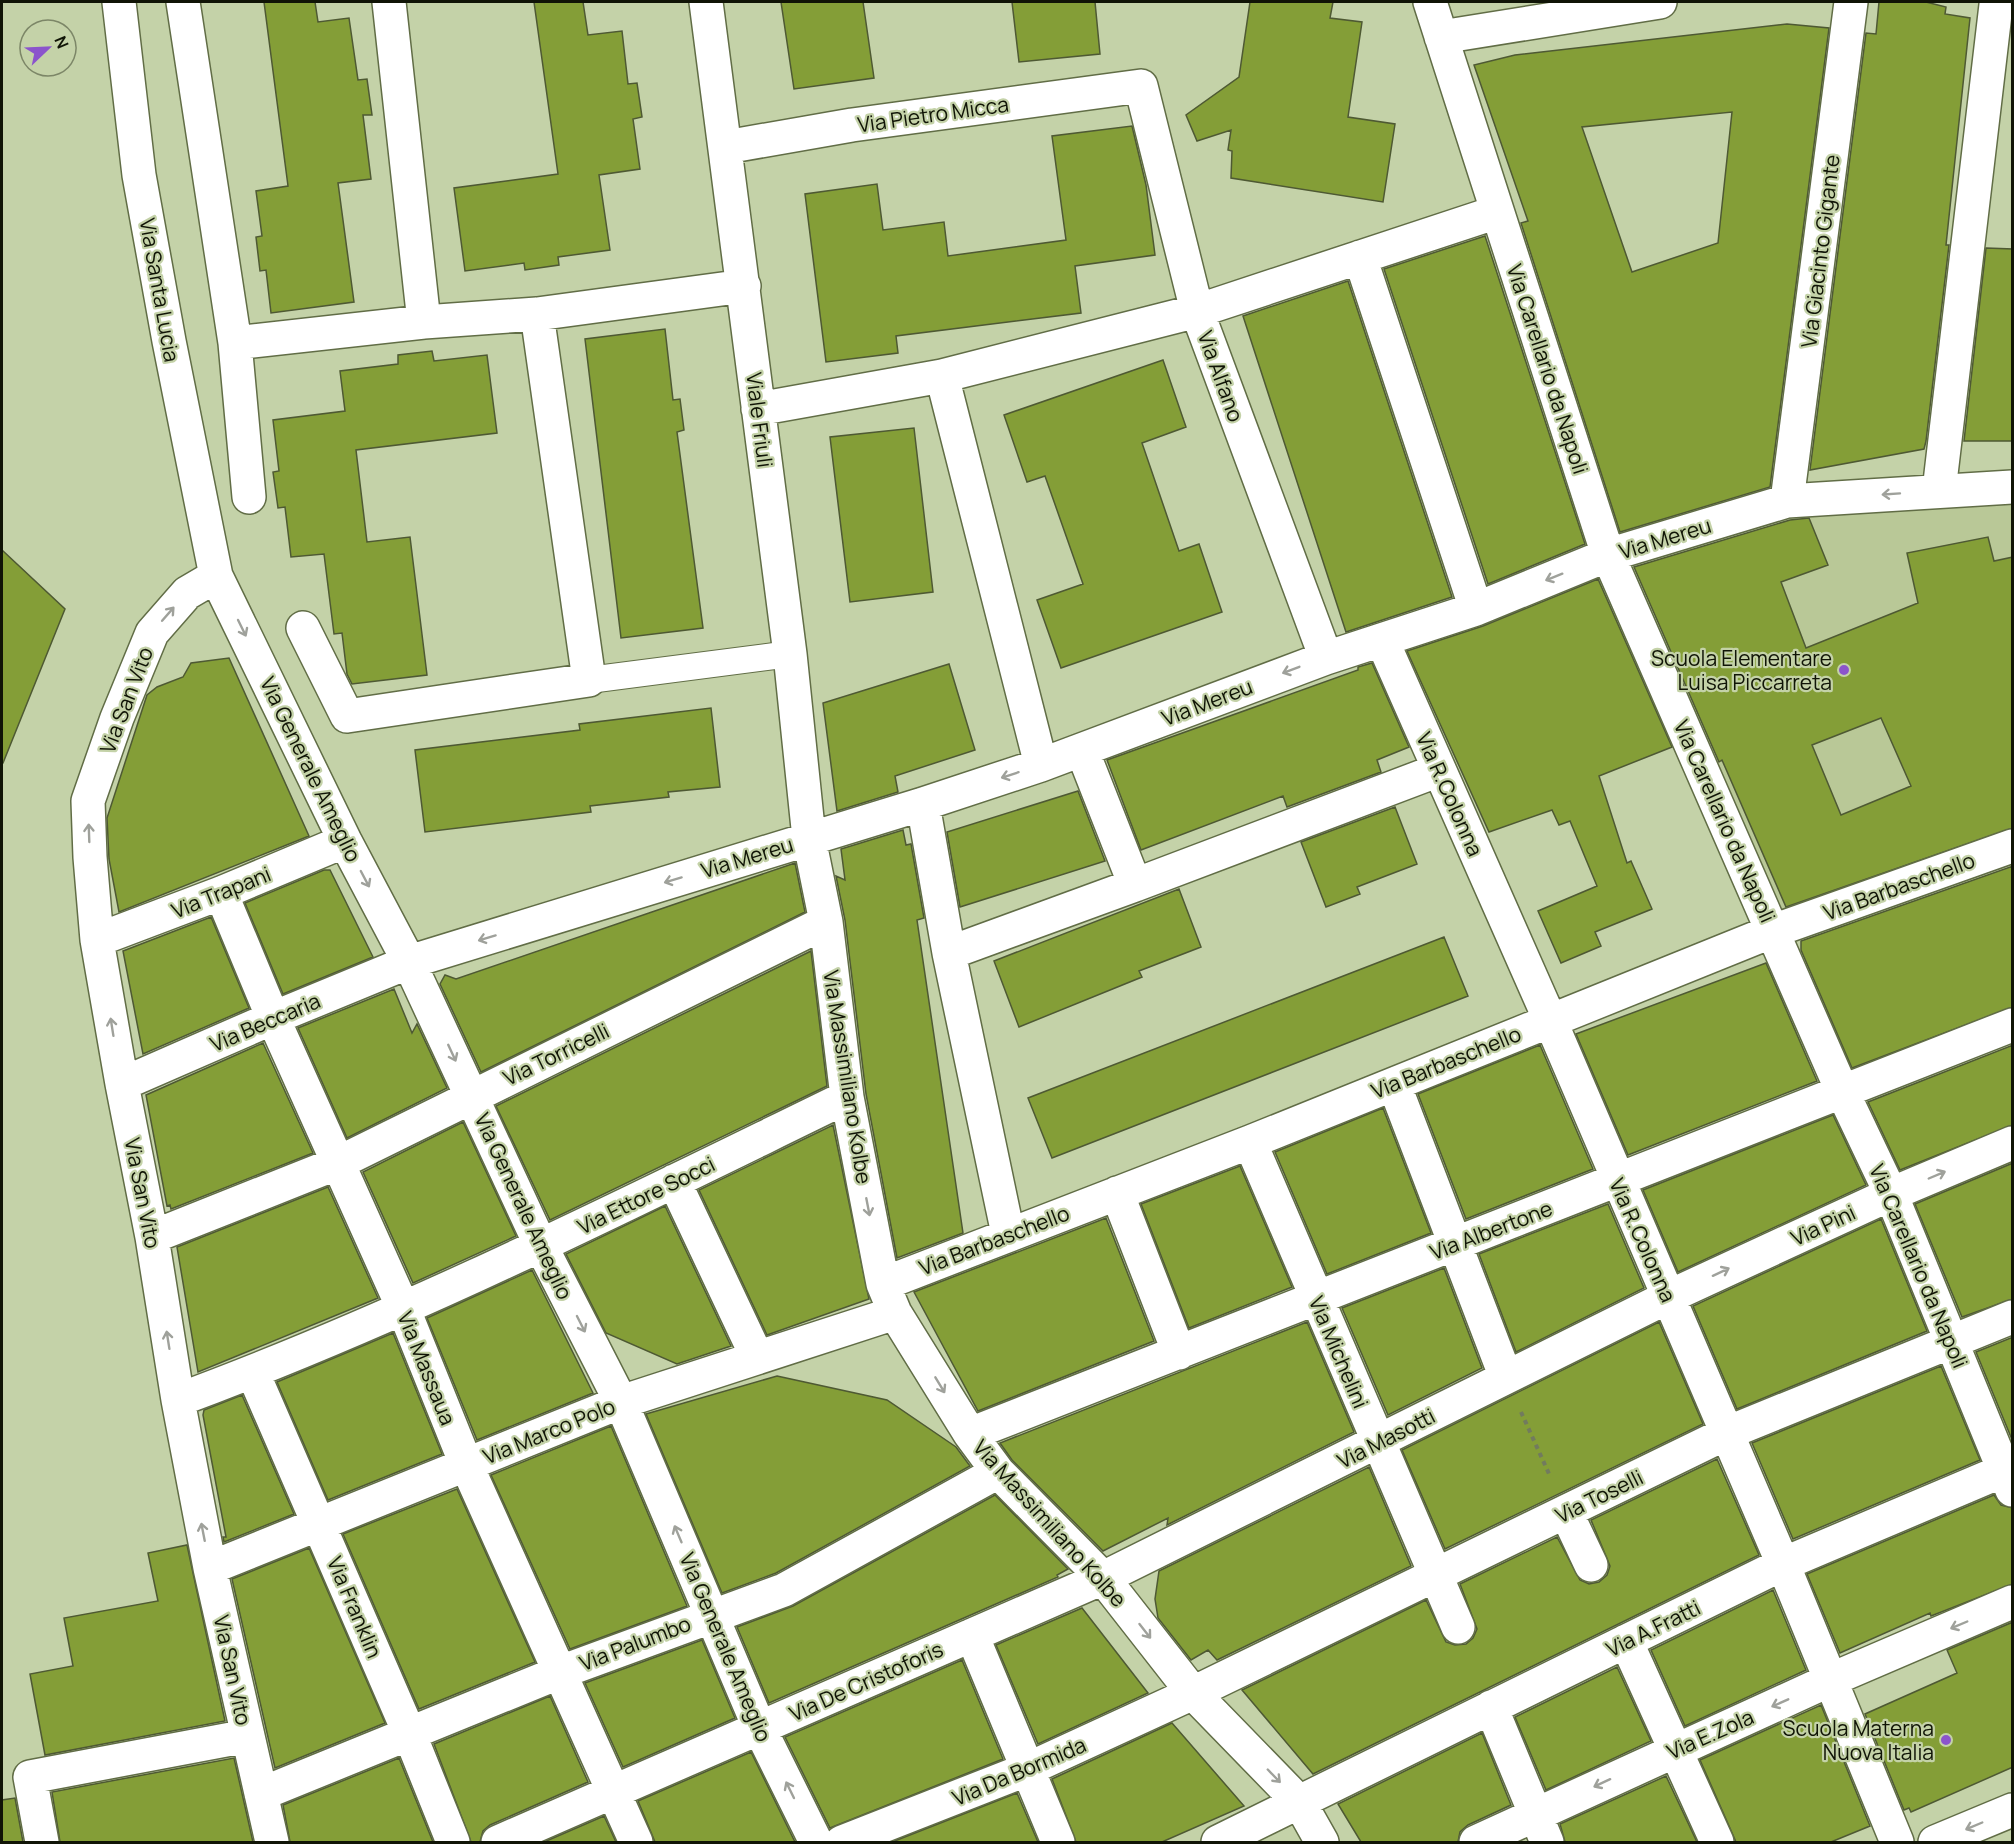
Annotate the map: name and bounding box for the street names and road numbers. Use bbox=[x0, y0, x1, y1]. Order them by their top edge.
street label: Via Pietro Micca bbox=[856, 90, 1010, 138]
street label: Via Giacinto Gigante bbox=[1794, 153, 1846, 349]
street label: Via Santa Lucia bbox=[134, 216, 186, 364]
street label: Via Carellario da Napoli bbox=[1501, 261, 1595, 477]
street label: Via Alfano bbox=[1192, 327, 1250, 425]
street label: Viale Friuli bbox=[740, 371, 780, 469]
street label: Via Mereu bbox=[1615, 511, 1715, 565]
street label: Via San Vito bbox=[93, 643, 159, 757]
street label: Via Generale Ameglio bbox=[254, 672, 368, 866]
street label: Via Mereu bbox=[1158, 672, 1256, 732]
street label: Via Carellario da Napoli bbox=[1668, 715, 1782, 927]
street label: Via R.Colonna bbox=[1410, 728, 1490, 860]
street label: Via Mereu bbox=[697, 830, 797, 884]
street label: Via Barbaschello bbox=[1820, 846, 1978, 926]
street label: Via Trapani bbox=[167, 859, 275, 925]
street label: Via Massimiliano Kolbe bbox=[817, 968, 879, 1186]
street label: Via Beccaria bbox=[206, 986, 324, 1058]
street label: Via Torricelli bbox=[498, 1016, 614, 1092]
street label: Via Barbaschello bbox=[1367, 1019, 1525, 1105]
street label: Via Generale Ameglio bbox=[468, 1108, 580, 1304]
street label: Via San Vito bbox=[119, 1135, 167, 1251]
street label: Via Ettore Socci bbox=[573, 1150, 719, 1240]
street label: Via Carellario da Napoli bbox=[1863, 1160, 1975, 1372]
street label: Via R.Colonna bbox=[1603, 1174, 1683, 1306]
street label: Via Albertone bbox=[1426, 1194, 1556, 1266]
street label: Via Barbaschello bbox=[915, 1198, 1073, 1282]
street label: Via Pini bbox=[1786, 1198, 1860, 1252]
street label: Via Michelini bbox=[1303, 1292, 1375, 1412]
street label: Via Massaua bbox=[392, 1307, 462, 1429]
street label: Via Marco Polo bbox=[479, 1392, 619, 1470]
street label: Via Masotti bbox=[1332, 1401, 1440, 1475]
street label: Via Massimiliano Kolbe bbox=[967, 1433, 1133, 1613]
street label: Via Toselli bbox=[1551, 1463, 1647, 1529]
street label: Via Generale Ameglio bbox=[674, 1548, 778, 1746]
street label: Via Franklin bbox=[321, 1552, 389, 1662]
street label: Via A.Fratti bbox=[1601, 1593, 1705, 1663]
street label: Via Palumbo bbox=[575, 1609, 695, 1677]
street label: Via San Vito bbox=[208, 1612, 258, 1728]
street label: Via De Cristoforis bbox=[785, 1635, 947, 1727]
street label: Via E.Zola bbox=[1662, 1702, 1758, 1766]
street label: Via Da Bormida bbox=[948, 1730, 1090, 1812]

